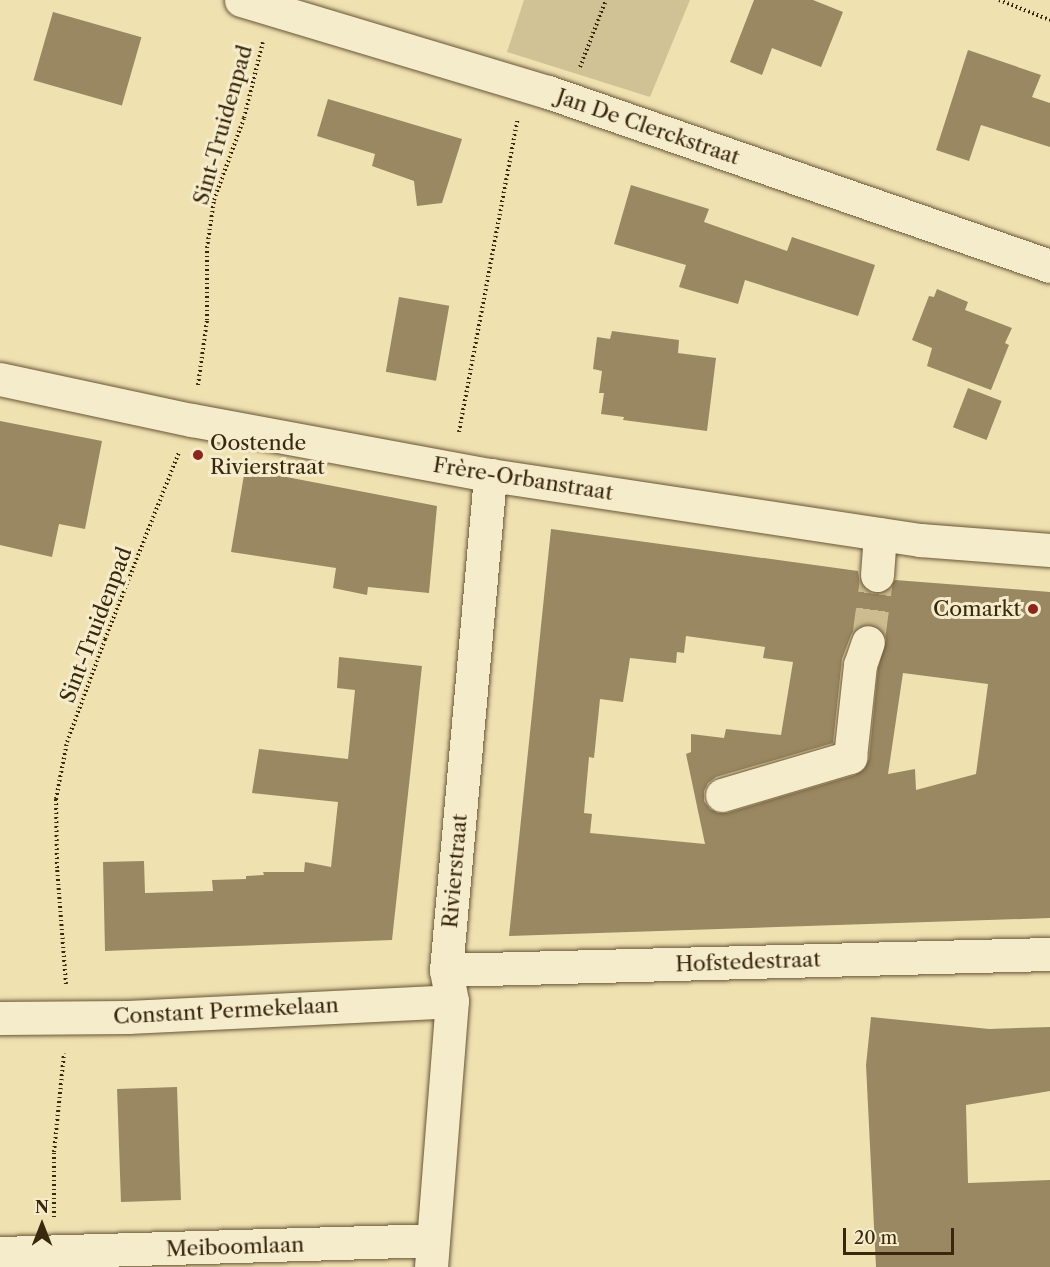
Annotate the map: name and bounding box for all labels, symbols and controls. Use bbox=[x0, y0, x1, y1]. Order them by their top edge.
street label: Sint-Truidenpad bbox=[188, 42, 258, 208]
street label: Jan De Clerckstraat bbox=[553, 84, 743, 170]
place label: Oostende Rivierstraat bbox=[210, 430, 325, 480]
marker: Oostende Rivierstraat bbox=[191, 448, 205, 462]
street label: Frère-Orbanstraat bbox=[431, 452, 615, 506]
street label: Sint-Truidenpad bbox=[55, 544, 137, 706]
place label: Comarkt bbox=[933, 596, 1021, 622]
marker: Comarkt bbox=[1026, 602, 1040, 616]
street label: Rivierstraat bbox=[437, 813, 473, 929]
street label: Hofstedestraat bbox=[675, 947, 821, 977]
street label: Constant Permekelaan bbox=[113, 993, 339, 1029]
north arrow bbox=[12, 1195, 72, 1255]
text: N bbox=[35, 1197, 49, 1217]
scale bar bbox=[846, 1216, 957, 1254]
text: 20 m bbox=[854, 1227, 897, 1249]
street label: Meiboomlaan bbox=[165, 1232, 305, 1262]

